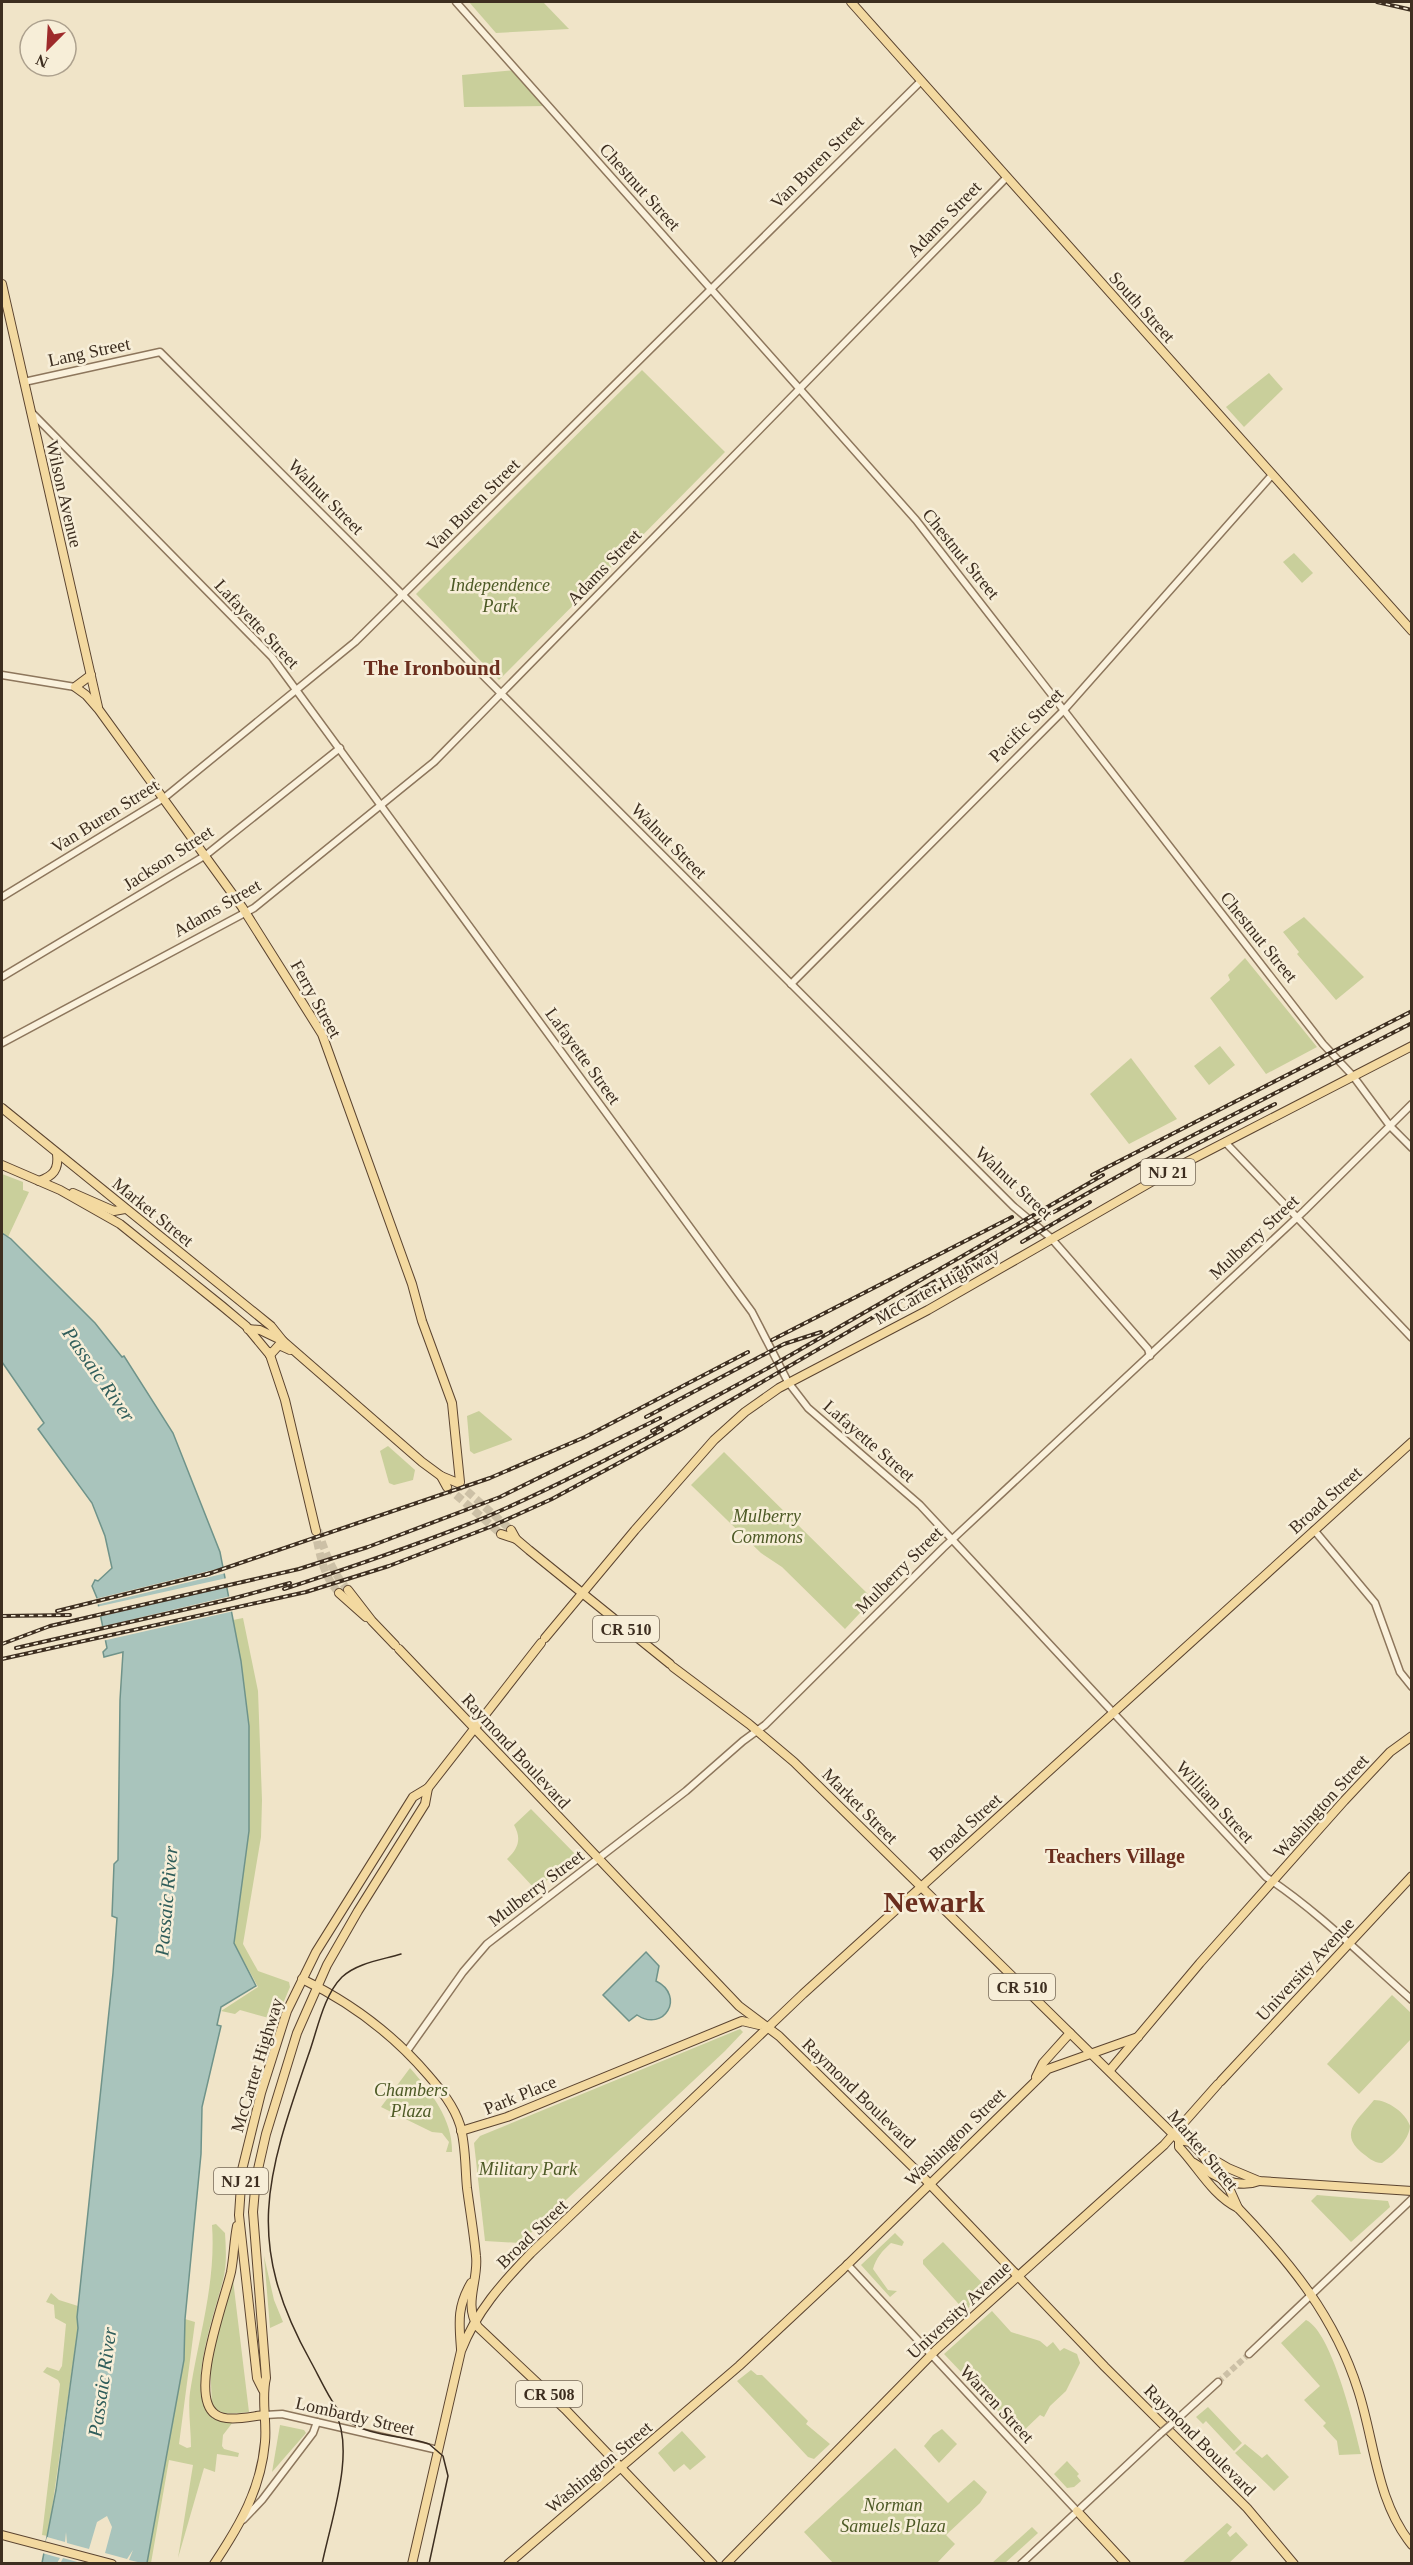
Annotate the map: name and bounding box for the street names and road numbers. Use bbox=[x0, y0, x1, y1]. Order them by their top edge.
street label: Van Buren Street bbox=[766, 111, 868, 213]
street label: Chestnut Street bbox=[596, 139, 684, 235]
street label: Adams Street bbox=[903, 177, 985, 261]
street label: South Street bbox=[1105, 267, 1179, 347]
street label: Lang Street bbox=[46, 334, 132, 370]
street label: Wilson Avenue bbox=[42, 438, 86, 550]
street label: Van Buren Street bbox=[422, 454, 524, 556]
street label: Walnut Street bbox=[284, 455, 368, 539]
street label: Chestnut Street bbox=[918, 505, 1004, 603]
street label: Adams Street bbox=[563, 525, 645, 609]
street label: Lafayette Street bbox=[211, 575, 303, 673]
street label: Pacific Street bbox=[985, 684, 1067, 766]
street label: Van Buren Street bbox=[48, 775, 162, 857]
street label: Walnut Street bbox=[627, 799, 711, 883]
street label: Jackson Street bbox=[119, 821, 217, 895]
street label: Adams Street bbox=[170, 875, 264, 941]
street label: Chestnut Street bbox=[1216, 888, 1302, 986]
street label: Ferry Street bbox=[287, 957, 345, 1041]
street label: Lafayette Street bbox=[541, 1004, 625, 1108]
street label: Walnut Street bbox=[971, 1142, 1057, 1224]
road number: NJ 21 bbox=[1141, 1159, 1195, 1185]
street label: Market Street bbox=[108, 1173, 198, 1251]
street label: Mulberry Street bbox=[1205, 1191, 1303, 1283]
street label: McCarter Highway bbox=[871, 1243, 1003, 1329]
street label: Lafayette Street bbox=[819, 1396, 919, 1486]
street label: Broad Street bbox=[1285, 1462, 1365, 1538]
street label: Mulberry Street bbox=[851, 1522, 947, 1618]
road number: CR 510 bbox=[593, 1616, 659, 1642]
street label: Raymond Boulevard bbox=[458, 1690, 574, 1812]
street label: Washington Street bbox=[1269, 1750, 1373, 1862]
street label: William Street bbox=[1172, 1757, 1258, 1847]
street label: Market Street bbox=[818, 1764, 902, 1848]
street label: Broad Street bbox=[925, 1789, 1005, 1865]
street label: Mulberry Street bbox=[484, 1846, 588, 1930]
street label: University Avenue bbox=[1252, 1913, 1358, 2025]
road number: CR 510 bbox=[989, 1974, 1055, 2000]
street label: McCarter Highway bbox=[227, 1995, 287, 2135]
street label: Raymond Boulevard bbox=[798, 2034, 920, 2152]
street label: Park Place bbox=[481, 2071, 559, 2119]
street label: Washington Street bbox=[901, 2084, 1009, 2190]
street label: Market Street bbox=[1164, 2106, 1242, 2194]
road number: NJ 21 bbox=[214, 2168, 268, 2194]
street label: Broad Street bbox=[493, 2195, 571, 2273]
street label: University Avenue bbox=[903, 2257, 1015, 2363]
street label: Warren Street bbox=[956, 2361, 1038, 2447]
street label: Raymond Boulevard bbox=[1140, 2380, 1260, 2500]
road number: CR 508 bbox=[516, 2381, 582, 2407]
street label: Lombardy Street bbox=[294, 2393, 416, 2439]
street label: Washington Street bbox=[542, 2417, 656, 2517]

